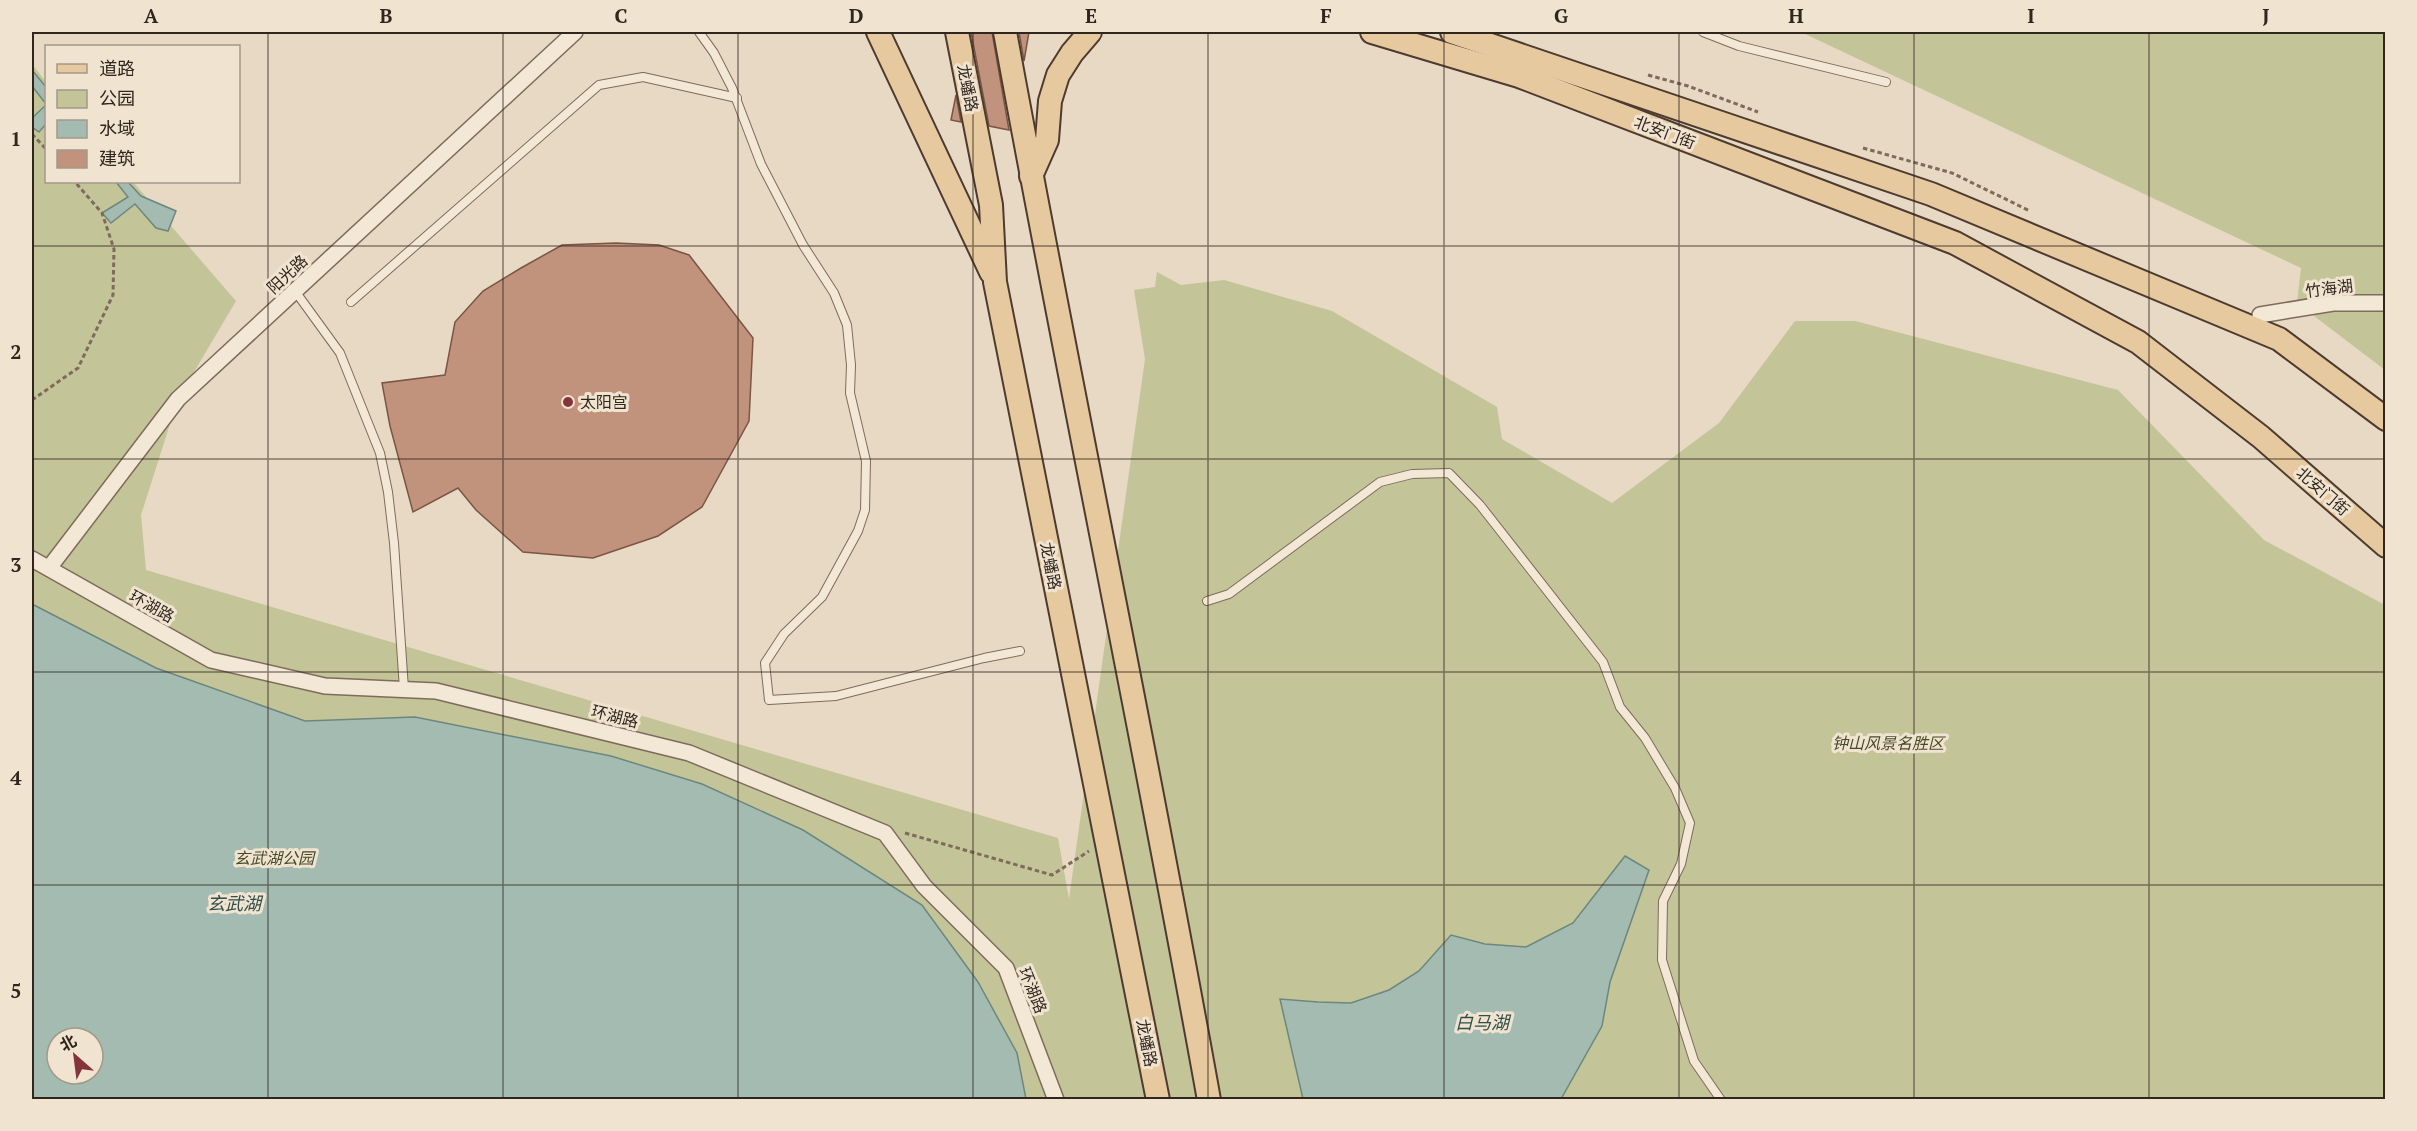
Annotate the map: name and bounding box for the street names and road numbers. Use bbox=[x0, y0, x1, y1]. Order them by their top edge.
street label: 龙蟠路 bbox=[953, 62, 983, 114]
street label: 北安门街 bbox=[1631, 110, 1699, 154]
street label: 阳光路 bbox=[262, 250, 312, 298]
street label: 竹海湖 bbox=[2304, 274, 2354, 302]
street label: 北安门街 bbox=[2292, 462, 2354, 520]
street label: 龙蟠路 bbox=[1036, 540, 1066, 592]
street label: 环湖路 bbox=[126, 585, 178, 627]
street label: 环湖路 bbox=[589, 700, 641, 732]
street label: 环湖路 bbox=[1014, 964, 1052, 1016]
street label: 龙蟠路 bbox=[1132, 1017, 1162, 1069]

